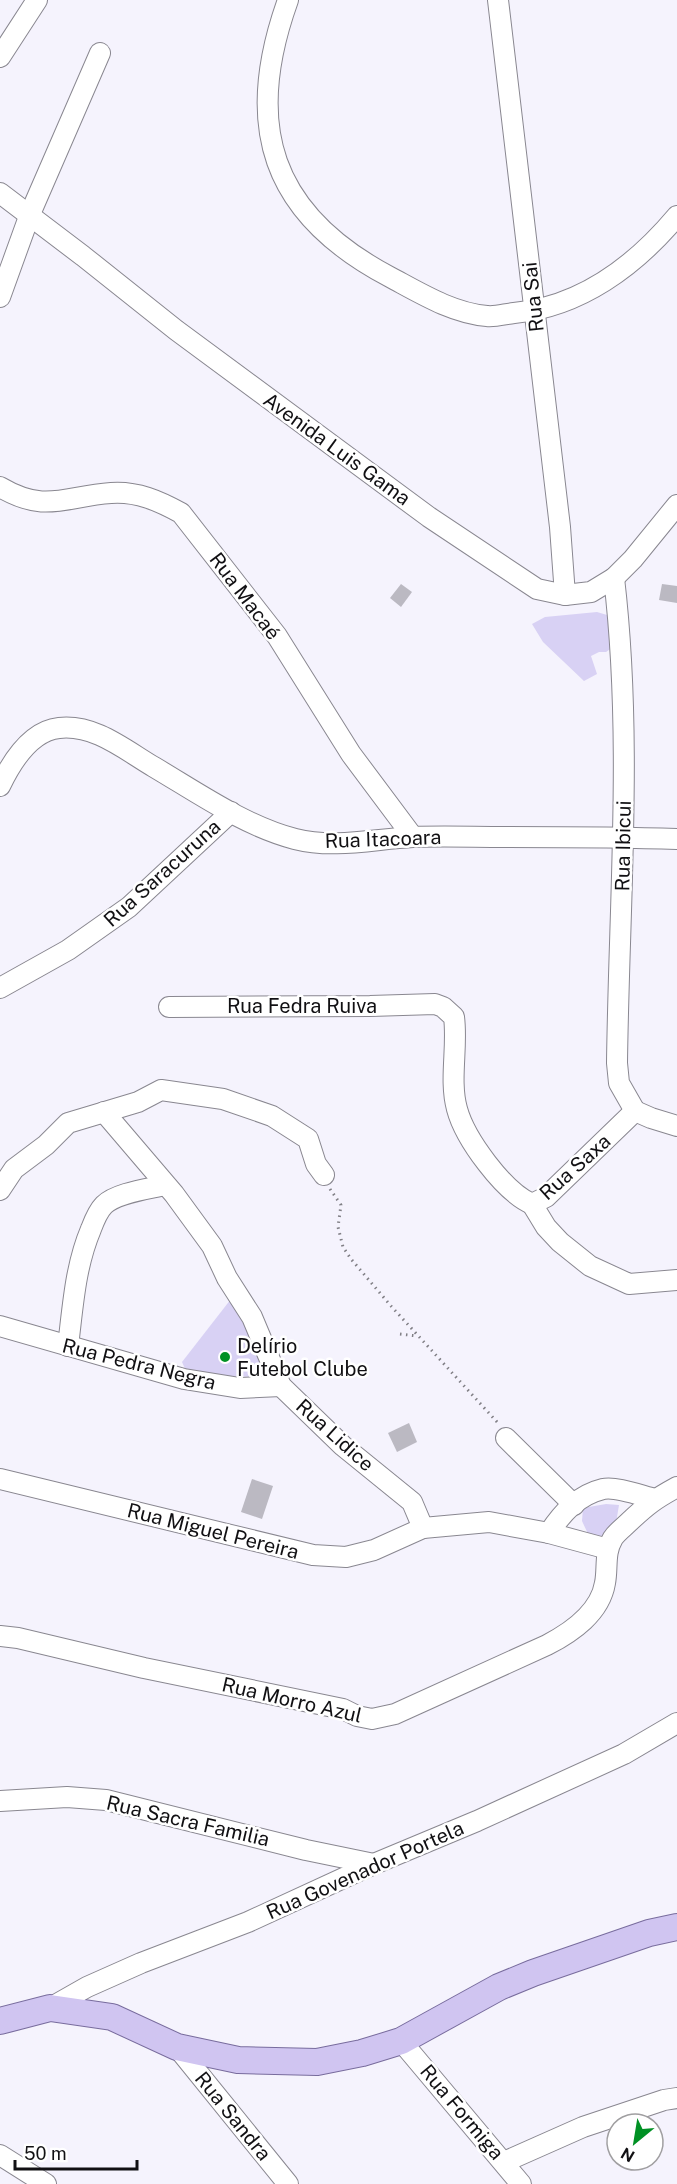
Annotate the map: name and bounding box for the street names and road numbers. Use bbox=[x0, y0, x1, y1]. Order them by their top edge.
street label: Rua Sai bbox=[517, 261, 549, 333]
street label: Avenida Luis Gama bbox=[259, 388, 415, 510]
street label: Rua Macaé bbox=[205, 548, 285, 644]
street label: Rua Ibicui bbox=[610, 800, 636, 892]
street label: Rua Saracuruna bbox=[99, 814, 225, 932]
street label: Rua Itacoara bbox=[324, 825, 442, 853]
street label: Rua Fedra Ruiva bbox=[227, 994, 377, 1018]
street label: Rua Saxa bbox=[535, 1129, 615, 1205]
street label: Rua Pedra Negra bbox=[60, 1333, 218, 1395]
street label: Rua Lidice bbox=[291, 1394, 379, 1476]
street label: Rua Miguel Pereira bbox=[125, 1498, 301, 1564]
street label: Rua Morro Azul bbox=[220, 1672, 364, 1728]
street label: Rua Sacra Familia bbox=[104, 1791, 272, 1851]
street label: Rua Govenador Portela bbox=[263, 1816, 467, 1924]
street label: Rua Formiga bbox=[415, 2059, 509, 2165]
street label: Rua Sandra bbox=[190, 2067, 276, 2165]

